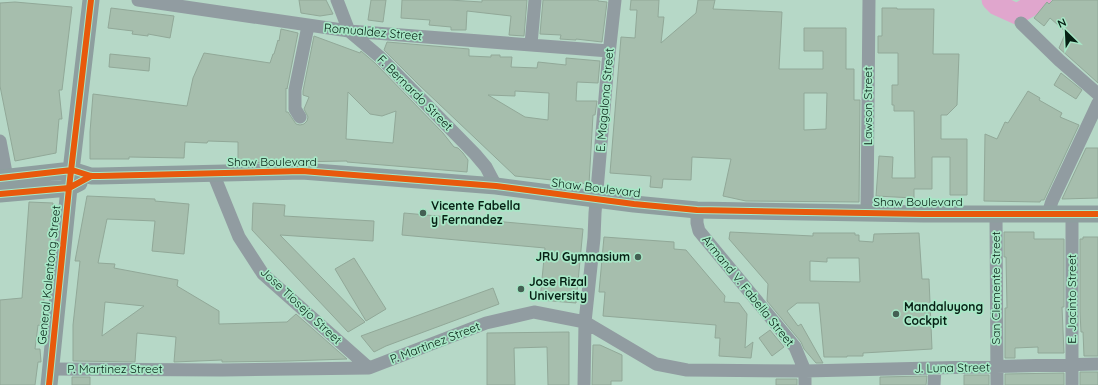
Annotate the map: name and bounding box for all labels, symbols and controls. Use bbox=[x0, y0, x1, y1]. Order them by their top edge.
north arrow bbox=[1046, 12, 1086, 52]
text: N bbox=[1055, 15, 1068, 31]
street label: Romualdez Street bbox=[323, 20, 423, 43]
street label: E. Magalona Street bbox=[592, 47, 617, 153]
street label: F. Bernardo Street bbox=[374, 52, 456, 134]
street label: Lawson Street bbox=[860, 67, 875, 145]
street label: Shaw Boulevard bbox=[227, 154, 317, 169]
street label: Shaw Boulevard bbox=[551, 175, 641, 200]
street label: Shaw Boulevard bbox=[873, 194, 963, 209]
place label: Vicente Fabella y Fernandez bbox=[431, 198, 520, 227]
street label: General Kalentong Street bbox=[34, 204, 63, 345]
marker: Vicente Fabella y Fernandez bbox=[418, 208, 428, 218]
street label: San Clemente Street bbox=[988, 231, 1003, 345]
street label: Armand V. Fabella Street bbox=[699, 232, 798, 349]
place label: JRU Gymnasium bbox=[535, 249, 630, 264]
marker: JRU Gymnasium bbox=[633, 252, 643, 262]
street label: E. Jacinto Street bbox=[1064, 254, 1079, 344]
street label: Jose Tiosejo Street bbox=[258, 264, 345, 347]
place label: Jose Rizal University bbox=[529, 274, 587, 303]
marker: Jose Rizal University bbox=[516, 284, 526, 294]
place label: Mandaluyong Cockpit bbox=[904, 299, 983, 328]
marker: Mandaluyong Cockpit bbox=[891, 309, 901, 319]
street label: P. Martinez Street bbox=[388, 318, 482, 367]
street label: J. Luna Street bbox=[914, 359, 990, 376]
street label: P. Martinez Street bbox=[67, 361, 163, 376]

